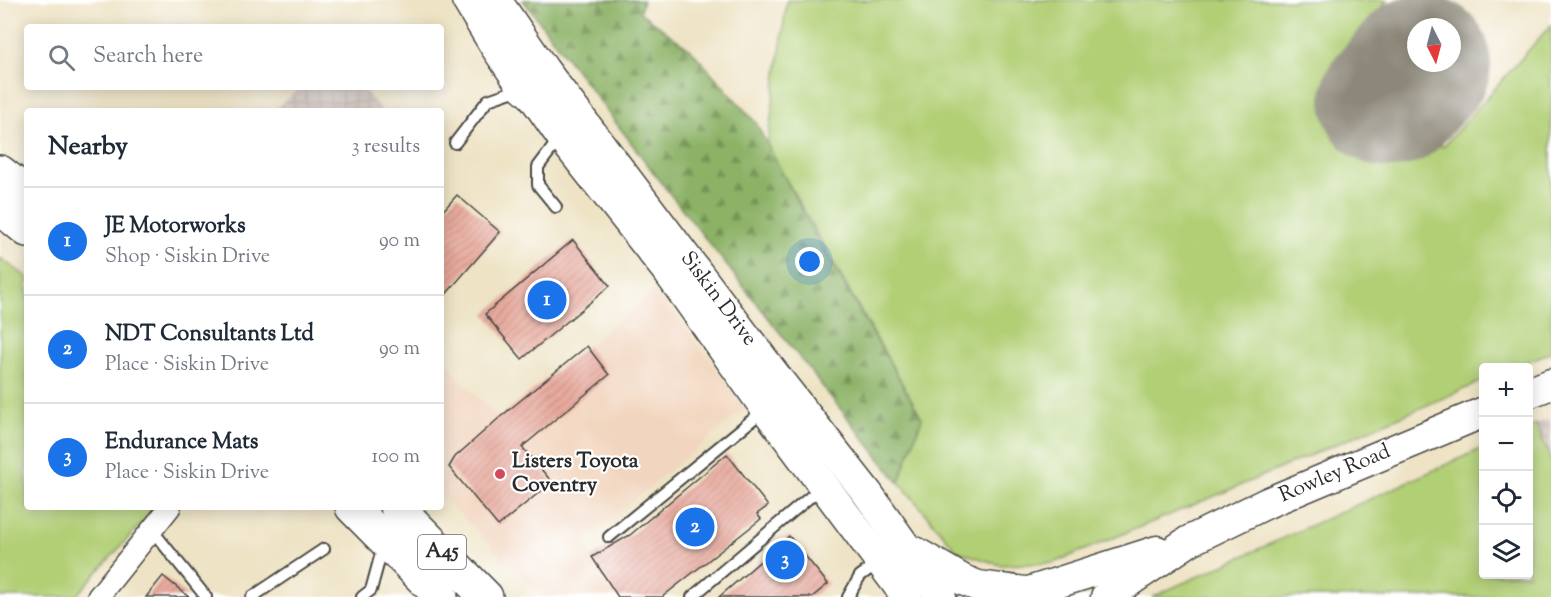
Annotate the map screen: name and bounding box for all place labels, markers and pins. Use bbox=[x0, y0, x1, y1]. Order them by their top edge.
pin: 1 bbox=[528, 278, 566, 322]
place label: Listers Toyota Coventry bbox=[512, 447, 639, 501]
marker: Listers Toyota Coventry bbox=[493, 467, 507, 481]
pin: 2 bbox=[676, 504, 714, 550]
pin: 3 bbox=[766, 538, 804, 582]

